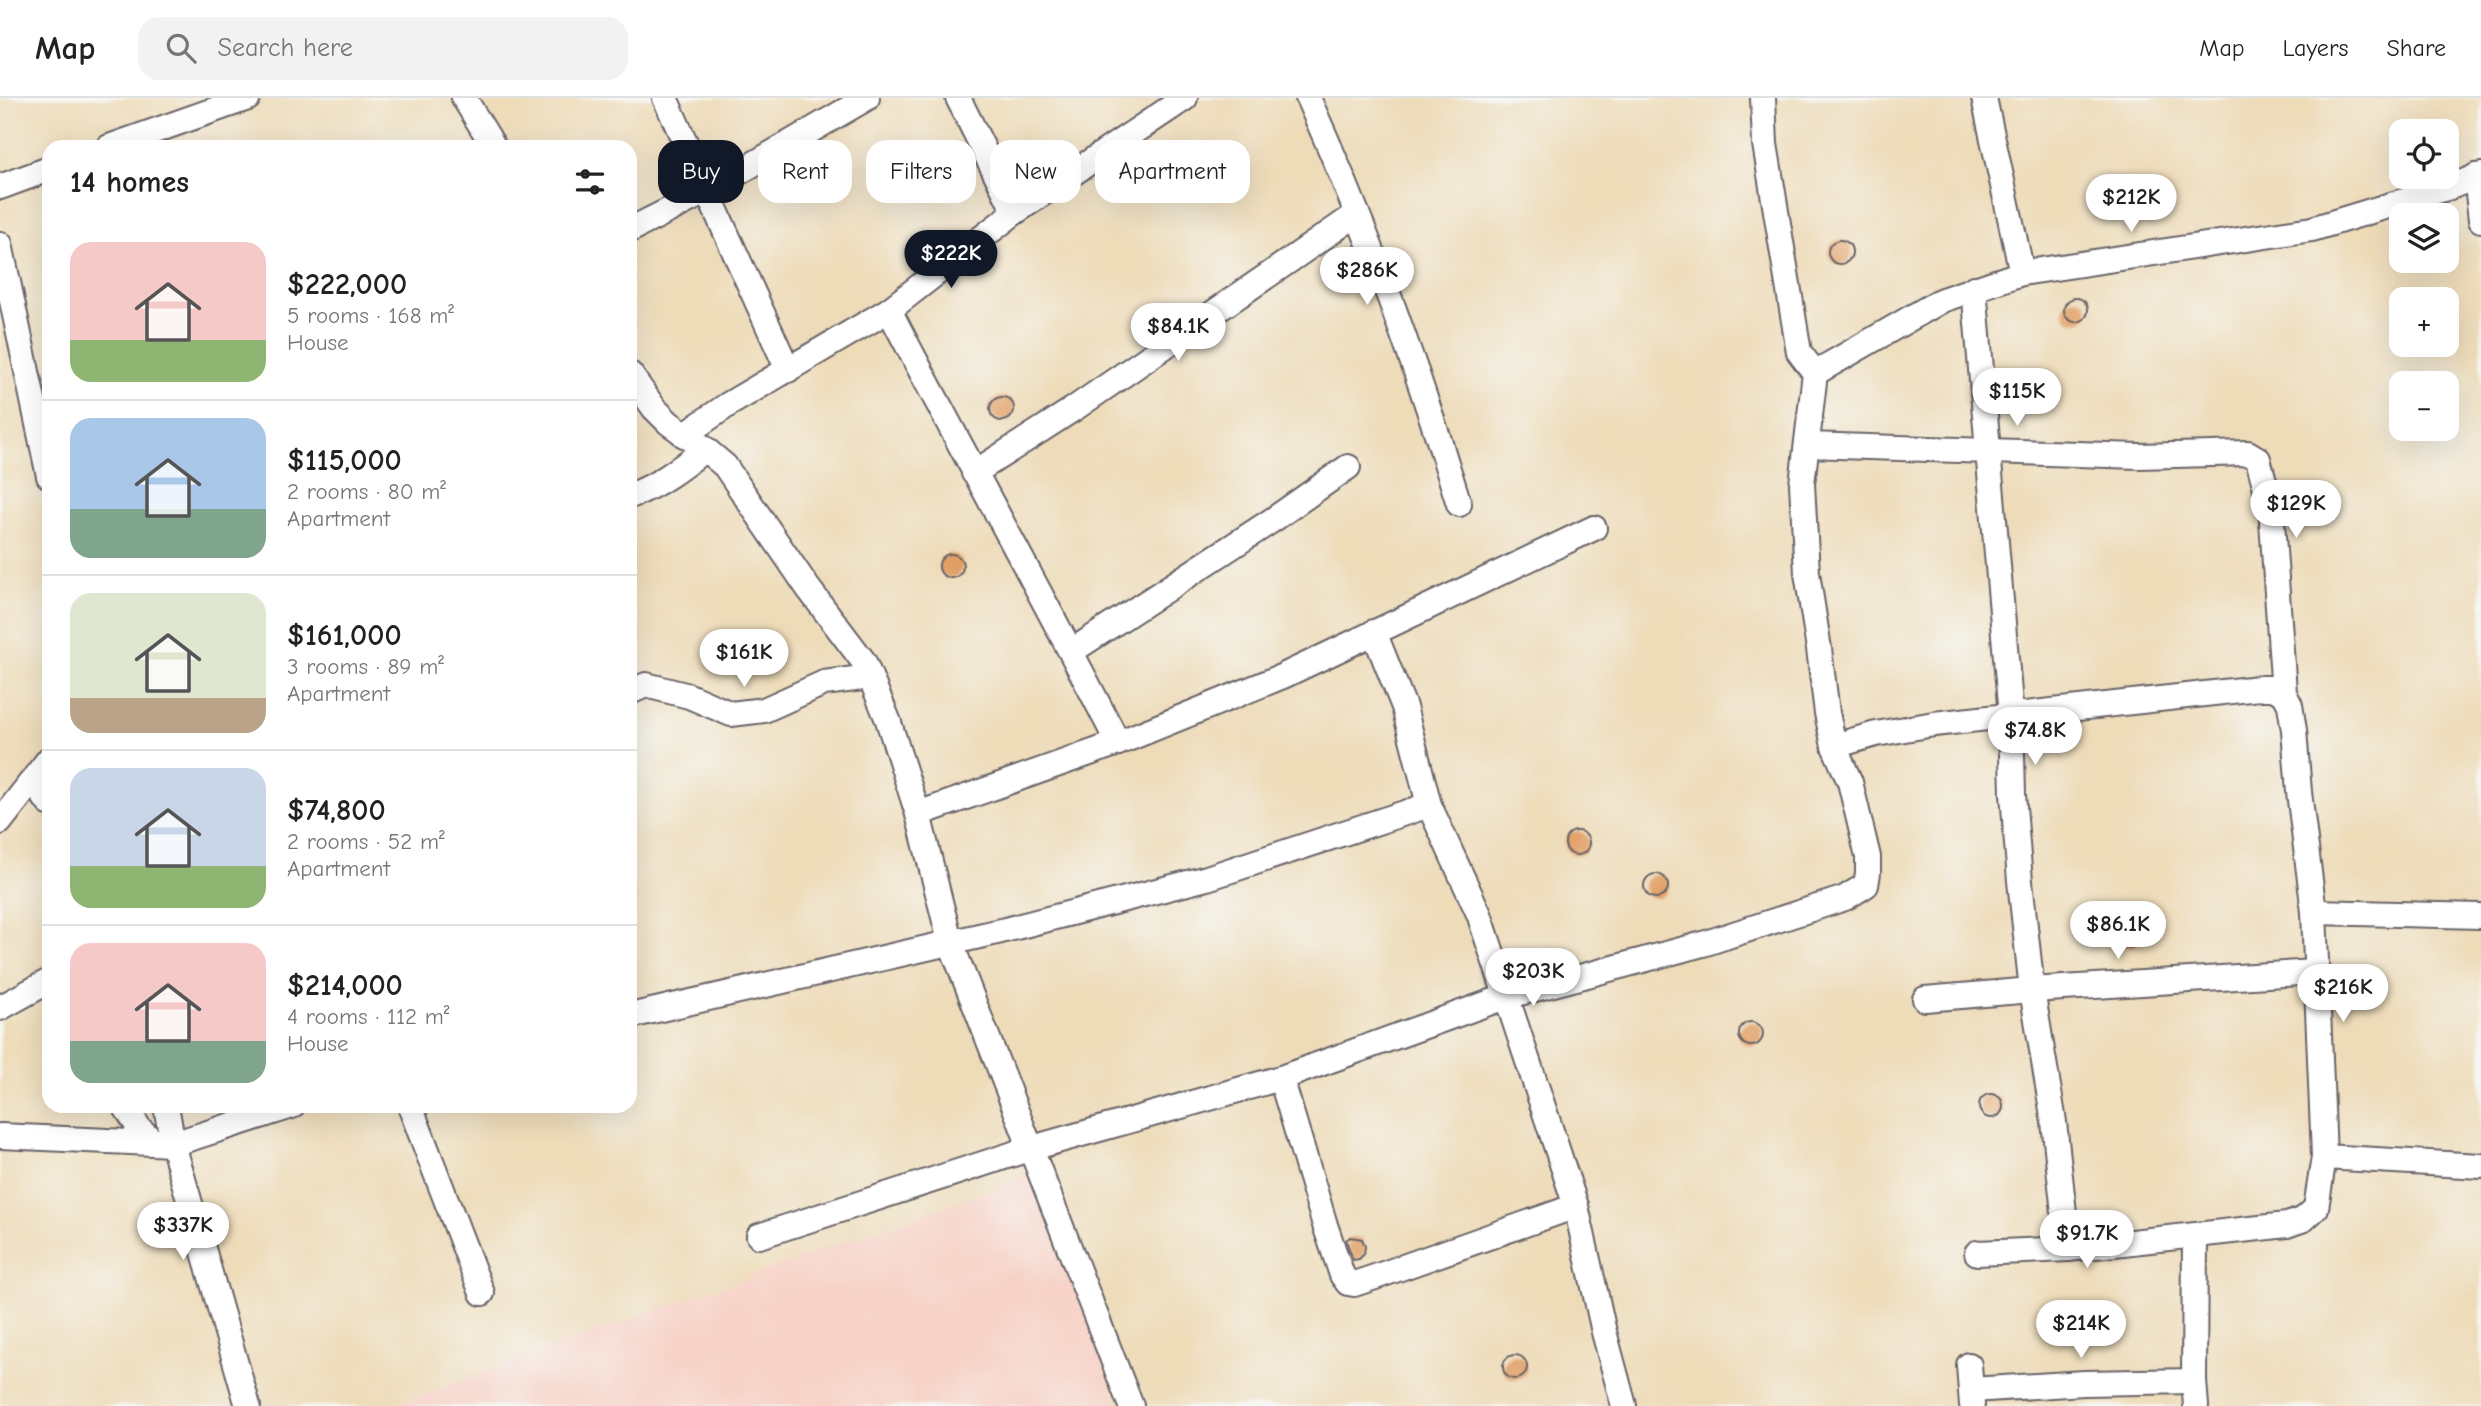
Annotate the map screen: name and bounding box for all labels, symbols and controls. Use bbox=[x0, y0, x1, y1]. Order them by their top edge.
search box bbox=[138, 17, 628, 80]
text: Map bbox=[35, 29, 96, 67]
icon: search bbox=[162, 29, 200, 67]
text: Search here bbox=[218, 33, 353, 63]
text: Map bbox=[2199, 34, 2245, 62]
text: Layers bbox=[2283, 34, 2348, 62]
text: Share bbox=[2386, 34, 2446, 62]
map controls bbox=[2389, 119, 2459, 441]
button: locate bbox=[2389, 119, 2459, 189]
chip: Buy bbox=[658, 140, 744, 203]
chip: Rent bbox=[758, 140, 852, 203]
chip: Filters bbox=[866, 140, 976, 203]
chip: New bbox=[990, 140, 1081, 203]
chip: Apartment bbox=[1095, 140, 1250, 203]
icon: filters bbox=[571, 163, 609, 201]
text: 14 homes bbox=[70, 165, 189, 200]
pin: $212K bbox=[2082, 174, 2180, 234]
text: $212K bbox=[2102, 183, 2160, 210]
button: layers bbox=[2389, 203, 2459, 273]
pin: $222K bbox=[902, 230, 1000, 290]
text: $222K bbox=[920, 239, 982, 266]
pin: $286K bbox=[1318, 248, 1416, 307]
text: $286K bbox=[1336, 256, 1398, 283]
text: $222,000 bbox=[287, 267, 407, 302]
icon: home bbox=[126, 270, 210, 354]
button: + bbox=[2389, 287, 2459, 357]
text: 5 rooms · 168 m² bbox=[287, 302, 454, 329]
pin: $84.1K bbox=[1121, 303, 1235, 363]
text: $84.1K bbox=[1147, 312, 1209, 339]
text: House bbox=[287, 329, 349, 356]
pin: $115K bbox=[1968, 368, 2066, 428]
button: − bbox=[2389, 371, 2459, 441]
text: $115K bbox=[1988, 377, 2046, 404]
text: $115,000 bbox=[287, 443, 402, 478]
icon: home bbox=[126, 446, 210, 530]
text: 2 rooms · 80 m² bbox=[287, 478, 446, 505]
pin: $129K bbox=[2247, 480, 2345, 540]
text: $129K bbox=[2266, 489, 2326, 516]
text: Apartment bbox=[287, 505, 390, 532]
text: $161,000 bbox=[287, 618, 402, 653]
icon: home bbox=[126, 621, 210, 705]
pin: $161K bbox=[695, 630, 793, 689]
text: $161K bbox=[716, 638, 772, 665]
text: 3 rooms · 89 m² bbox=[287, 653, 444, 680]
text: Apartment bbox=[287, 680, 390, 707]
pin: $74.8K bbox=[1978, 708, 2092, 767]
text: $74.8K bbox=[2004, 716, 2066, 743]
text: $74,800 bbox=[287, 793, 386, 828]
icon: home bbox=[126, 796, 210, 880]
text: 2 rooms · 52 m² bbox=[287, 828, 445, 855]
text: Apartment bbox=[287, 855, 390, 882]
pin: $86.1K bbox=[2061, 902, 2175, 961]
text: $86.1K bbox=[2086, 910, 2150, 937]
pin: $203K bbox=[1484, 948, 1582, 1008]
text: $203K bbox=[1502, 957, 1564, 984]
pin: $216K bbox=[2294, 964, 2392, 1024]
text: $214,000 bbox=[287, 968, 403, 1003]
icon: home bbox=[126, 971, 210, 1055]
text: $216K bbox=[2313, 973, 2373, 1000]
text: 4 rooms · 112 m² bbox=[287, 1003, 450, 1030]
text: House bbox=[287, 1030, 349, 1057]
pin: $337K bbox=[134, 1202, 232, 1262]
pin: $91.7K bbox=[2030, 1210, 2144, 1270]
text: $337K bbox=[153, 1211, 213, 1238]
text: $91.7K bbox=[2056, 1219, 2118, 1246]
pin: $214K bbox=[2032, 1300, 2130, 1360]
text: $214K bbox=[2052, 1309, 2110, 1336]

